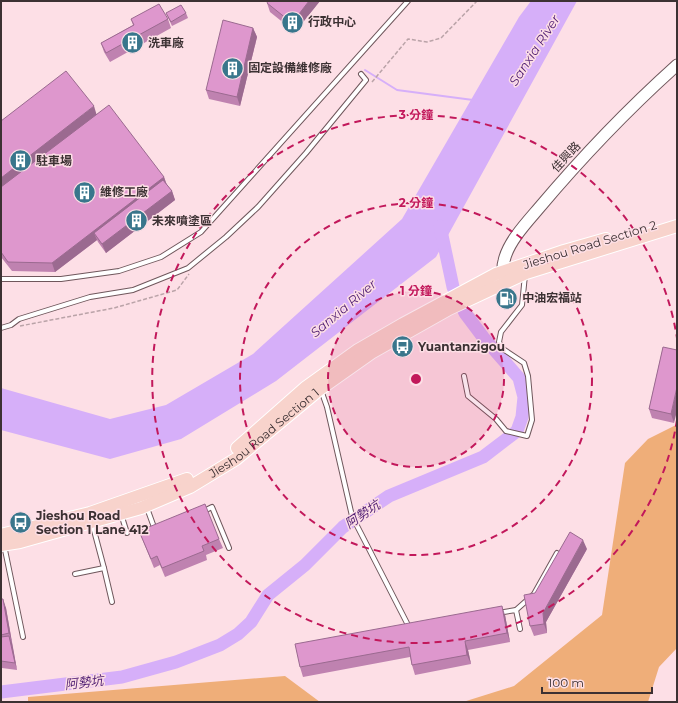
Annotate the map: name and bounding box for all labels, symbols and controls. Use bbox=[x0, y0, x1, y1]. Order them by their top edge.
building icon: 行政中心 bbox=[280, 9, 306, 35]
water label: Sanxia River bbox=[505, 11, 563, 88]
place label: 行政中心 bbox=[308, 14, 356, 29]
building icon: 洗車廠 bbox=[119, 30, 145, 56]
place label: 洗車廠 bbox=[148, 35, 184, 50]
building icon: 固定設備維修廠 bbox=[220, 55, 246, 81]
place label: 固定設備維修廠 bbox=[248, 60, 332, 75]
text: 3 分鐘 bbox=[398, 107, 433, 122]
street label: 佳興路 bbox=[548, 138, 583, 175]
building icon: 駐車場 bbox=[7, 148, 33, 174]
place label: 駐車場 bbox=[36, 153, 72, 168]
building icon: 維修工廠 bbox=[71, 179, 97, 205]
place label: 維修工廠 bbox=[100, 184, 148, 199]
text: 2 分鐘 bbox=[399, 195, 433, 210]
building icon: 未來噴塗區 bbox=[123, 208, 149, 234]
place label: 未來噴塗區 bbox=[152, 213, 212, 228]
street label: Jieshou Road Section 2 bbox=[520, 217, 659, 272]
water label: Sanxia River bbox=[307, 275, 380, 340]
text: 1 分鐘 bbox=[400, 283, 432, 298]
fuel station icon: 中油宏福站 bbox=[494, 285, 520, 311]
place label: 中油宏福站 bbox=[522, 290, 582, 305]
bus stop icon: Yuantanzigou bbox=[389, 334, 415, 360]
place label: Yuantanzigou bbox=[417, 339, 505, 354]
centre of rings bbox=[409, 372, 423, 386]
street label: Jieshou Road Section 1 bbox=[205, 385, 322, 481]
water label: 阿勢坑 bbox=[341, 495, 384, 532]
place label: Jieshou Road Section 1 Lane 412 bbox=[35, 508, 149, 537]
bus stop icon: Jieshou Road Section 1 Lane 412 bbox=[7, 510, 33, 536]
scale bar bbox=[542, 669, 652, 695]
water label: 阿勢坑 bbox=[64, 671, 106, 692]
text: 100 m bbox=[548, 675, 584, 690]

